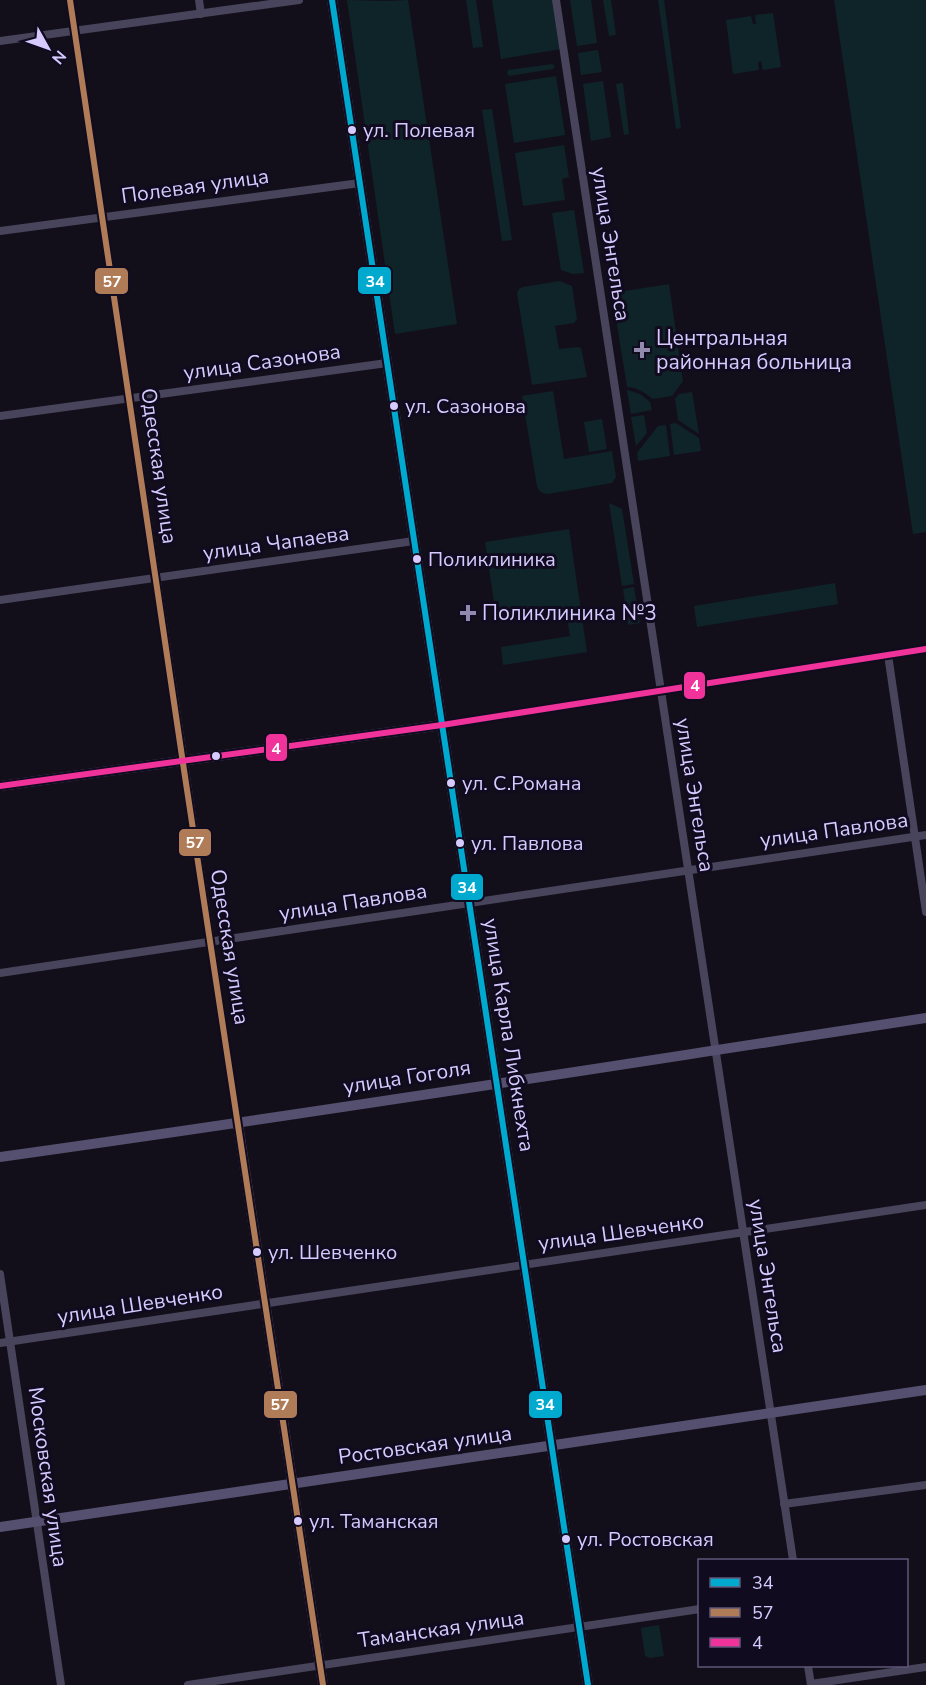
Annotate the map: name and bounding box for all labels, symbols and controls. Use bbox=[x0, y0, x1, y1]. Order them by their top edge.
north arrow bbox=[18, 18, 78, 78]
text: N bbox=[46, 45, 71, 69]
place label: ул. Полевая bbox=[363, 117, 475, 144]
marker: ул. Полевая bbox=[346, 124, 358, 136]
street label: Полевая улица bbox=[119, 162, 271, 210]
street label: улица Энгельса bbox=[585, 165, 637, 323]
line badge: 34 bbox=[357, 266, 392, 295]
line badge: 57 bbox=[94, 267, 129, 295]
text: 57 bbox=[102, 271, 122, 293]
text: 34 bbox=[365, 271, 385, 293]
place label: Центральная районная больница bbox=[656, 324, 852, 376]
street label: улица Сазонова bbox=[182, 337, 342, 387]
marker: Центральная районная больница bbox=[633, 341, 651, 359]
street label: Одесская улица bbox=[134, 386, 184, 546]
place label: ул. Сазонова bbox=[405, 393, 526, 420]
marker: ул. Сазонова bbox=[388, 400, 400, 412]
street label: улица Чапаева bbox=[201, 519, 351, 567]
place label: Поликлиника bbox=[428, 546, 556, 573]
marker: Поликлиника bbox=[411, 553, 423, 565]
place label: Поликлиника №3 bbox=[482, 599, 657, 627]
marker: Поликлиника №3 bbox=[459, 604, 477, 622]
line badge: 4 bbox=[683, 671, 706, 700]
text: 4 bbox=[690, 675, 700, 697]
street label: улица Энгельса bbox=[669, 716, 721, 874]
line badge: 4 bbox=[265, 733, 288, 762]
text: 4 bbox=[271, 738, 281, 760]
unlabelled marker bbox=[210, 750, 222, 762]
place label: ул. С.Романа bbox=[462, 770, 581, 797]
marker: ул. С.Романа bbox=[445, 777, 457, 789]
street label: улица Павлова bbox=[758, 806, 910, 854]
line badge: 57 bbox=[178, 828, 212, 857]
place label: ул. Павлова bbox=[471, 830, 583, 857]
text: 57 bbox=[185, 832, 205, 854]
marker: ул. Павлова bbox=[454, 837, 466, 849]
street label: Одесская улица bbox=[204, 867, 256, 1027]
line badge: 34 bbox=[450, 873, 484, 901]
street label: улица Павлова bbox=[277, 876, 429, 928]
text: 34 bbox=[457, 877, 477, 899]
street label: улица Карла Либкнехта bbox=[477, 916, 541, 1154]
street label: улица Гоголя bbox=[341, 1053, 473, 1101]
street label: улица Энгельса bbox=[742, 1197, 794, 1355]
street label: улица Шевченко bbox=[536, 1207, 706, 1257]
place label: ул. Шевченко bbox=[268, 1239, 397, 1266]
marker: ул. Шевченко bbox=[251, 1246, 263, 1258]
street label: улица Шевченко bbox=[55, 1277, 225, 1331]
street label: Московская улица bbox=[21, 1385, 75, 1569]
line badge: 57 bbox=[263, 1390, 298, 1419]
line badge: 34 bbox=[528, 1390, 563, 1419]
text: 57 bbox=[270, 1394, 290, 1416]
text: 34 bbox=[535, 1394, 555, 1416]
street label: Ростовская улица bbox=[336, 1419, 514, 1471]
place label: ул. Таманская bbox=[309, 1508, 439, 1535]
marker: ул. Таманская bbox=[292, 1515, 304, 1527]
place label: ул. Ростовская bbox=[577, 1526, 714, 1553]
marker: ул. Ростовская bbox=[560, 1533, 572, 1545]
legend bbox=[698, 1559, 908, 1667]
text: 34 bbox=[752, 1571, 774, 1595]
text: 57 bbox=[752, 1601, 774, 1625]
street label: Таманская улица bbox=[356, 1603, 526, 1655]
text: 4 bbox=[752, 1631, 763, 1655]

